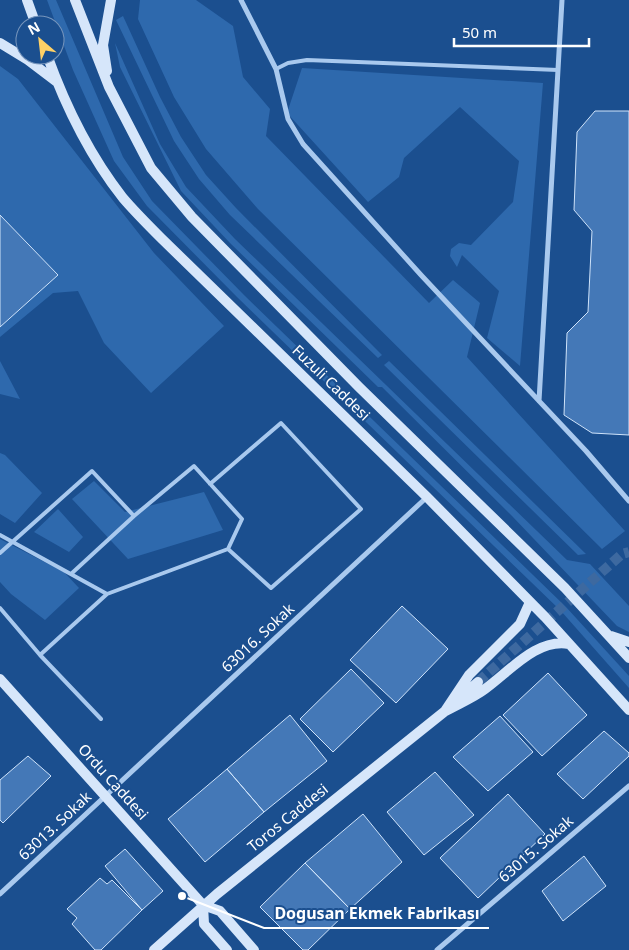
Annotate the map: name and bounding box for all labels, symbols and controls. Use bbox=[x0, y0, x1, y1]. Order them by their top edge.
north arrow bbox=[15, 15, 65, 65]
scale bar bbox=[454, 15, 589, 47]
text: N bbox=[24, 17, 43, 39]
text: 50 m bbox=[462, 22, 497, 42]
street label: Fuzuli Caddesi bbox=[288, 340, 375, 425]
street label: 63016. Sokak bbox=[217, 598, 298, 676]
street label: Ordu Caddesi bbox=[74, 739, 153, 824]
street label: Toros Caddesi bbox=[243, 779, 332, 856]
street label: 63013. Sokak bbox=[14, 786, 95, 864]
street label: 63015. Sokak bbox=[494, 810, 577, 886]
callout: Dogusan Ekmek Fabrikası bbox=[264, 897, 489, 928]
text: Dogusan Ekmek Fabrikası bbox=[274, 902, 480, 924]

